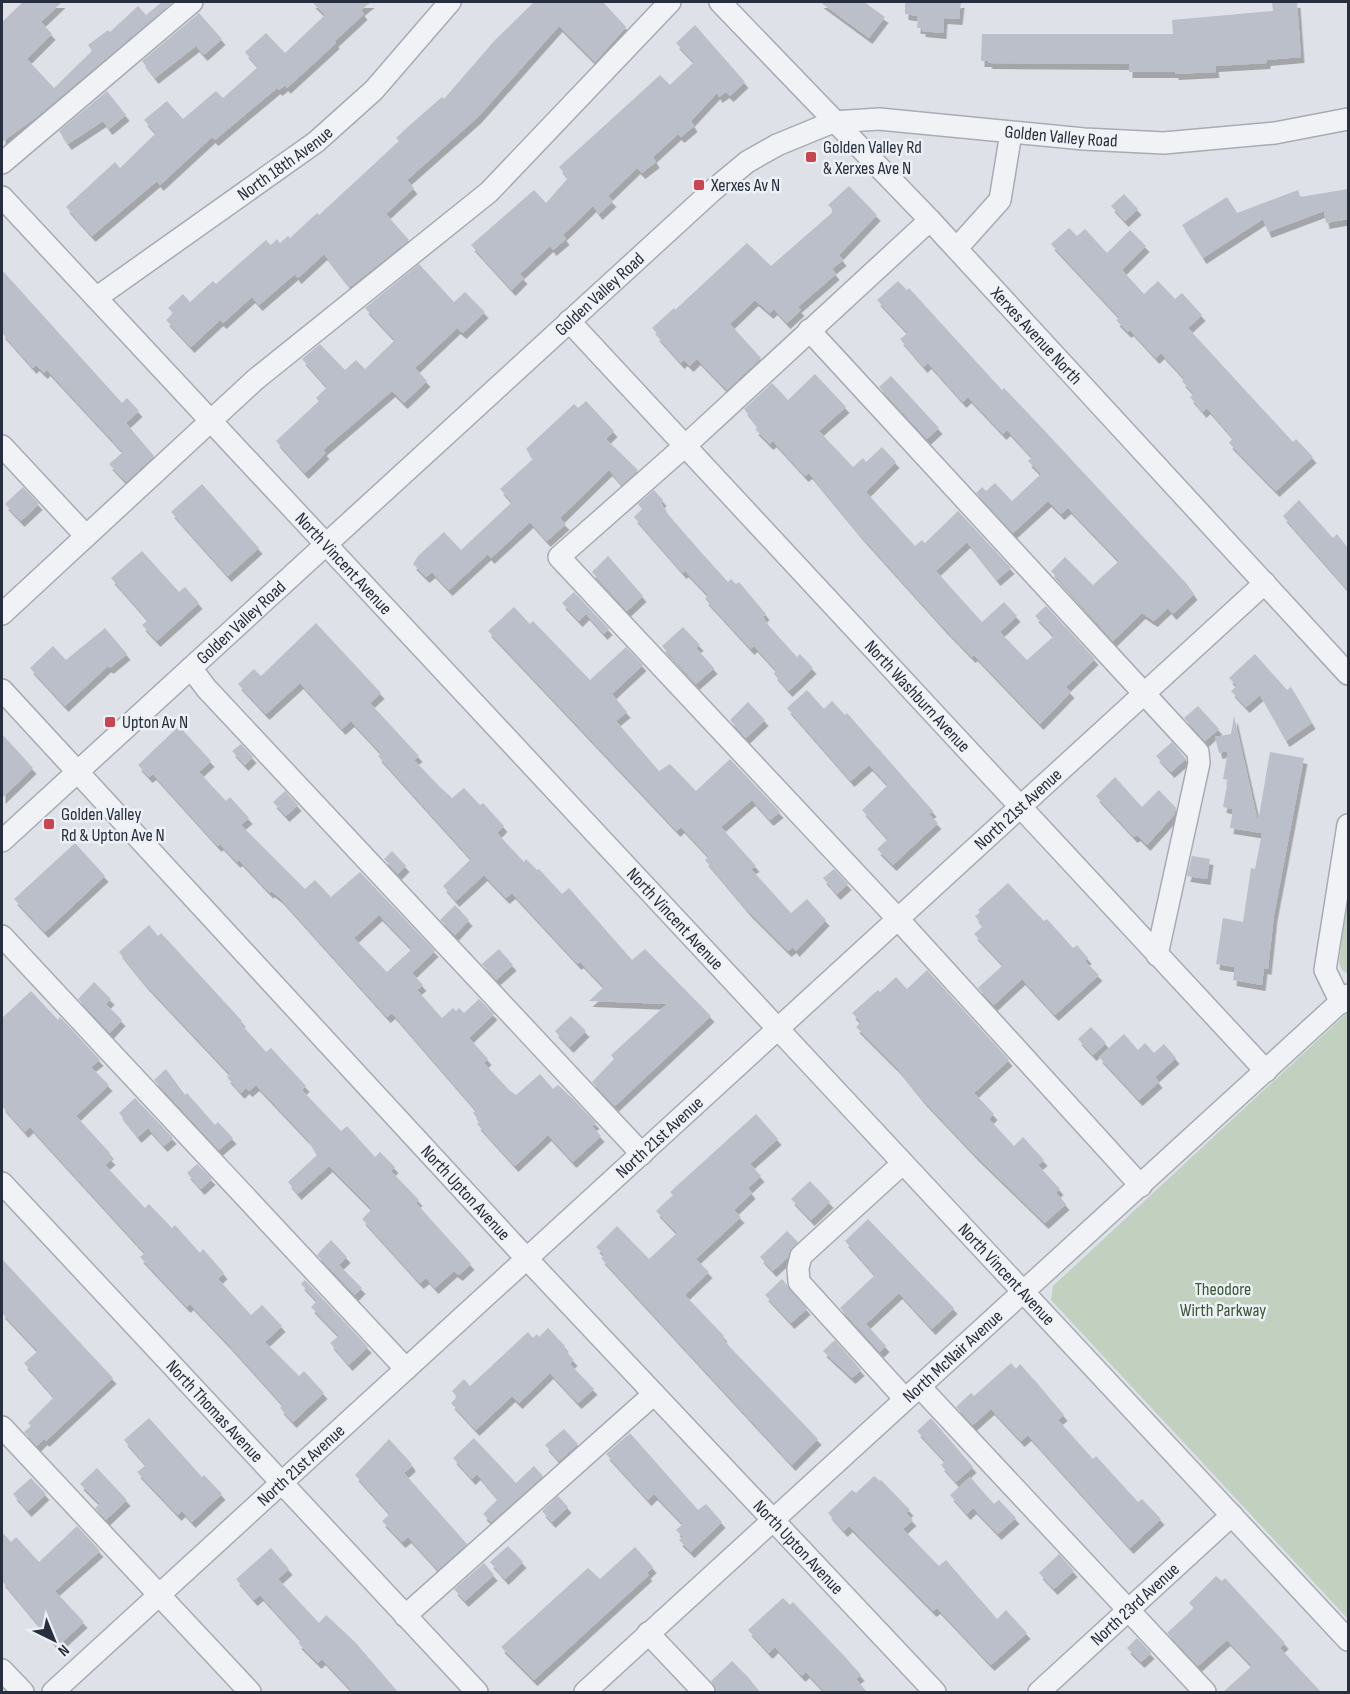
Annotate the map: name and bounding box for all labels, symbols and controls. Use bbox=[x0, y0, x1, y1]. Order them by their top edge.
street label: Golden Valley Road bbox=[1004, 121, 1118, 151]
street label: North 18th Avenue bbox=[233, 122, 337, 205]
place label: Golden Valley Rd & Xerxes Ave N bbox=[823, 137, 922, 179]
marker: Golden Valley Rd & Xerxes Ave N bbox=[804, 150, 818, 164]
place label: Xerxes Av N bbox=[710, 175, 780, 196]
marker: Xerxes Av N bbox=[692, 178, 706, 192]
street label: Golden Valley Road bbox=[551, 248, 648, 340]
street label: Xerxes Avenue North bbox=[986, 282, 1087, 389]
street label: North Vincent Avenue bbox=[291, 508, 396, 619]
street label: Golden Valley Road bbox=[192, 576, 290, 668]
street label: North Washburn Avenue bbox=[860, 636, 975, 756]
place label: Upton Av N bbox=[122, 712, 188, 733]
marker: Upton Av N bbox=[103, 715, 117, 729]
street label: North 21st Avenue bbox=[970, 764, 1066, 854]
place label: Golden Valley Rd & Upton Ave N bbox=[61, 804, 165, 846]
marker: Golden Valley Rd & Upton Ave N bbox=[42, 817, 56, 831]
street label: North Vincent Avenue bbox=[623, 863, 728, 974]
street label: North 21st Avenue bbox=[611, 1092, 707, 1182]
street label: North Upton Avenue bbox=[417, 1141, 515, 1245]
street label: North Vincent Avenue bbox=[954, 1219, 1059, 1330]
park label: Theodore Wirth Parkway bbox=[1180, 1279, 1266, 1321]
street label: North McNair Avenue bbox=[898, 1305, 1007, 1407]
street label: North Thomas Avenue bbox=[162, 1356, 268, 1467]
street label: North 21st Avenue bbox=[253, 1420, 349, 1510]
street label: North Upton Avenue bbox=[749, 1495, 848, 1599]
street label: North 23rd Avenue bbox=[1086, 1558, 1183, 1650]
north arrow bbox=[24, 1610, 84, 1670]
text: N bbox=[54, 1640, 73, 1660]

